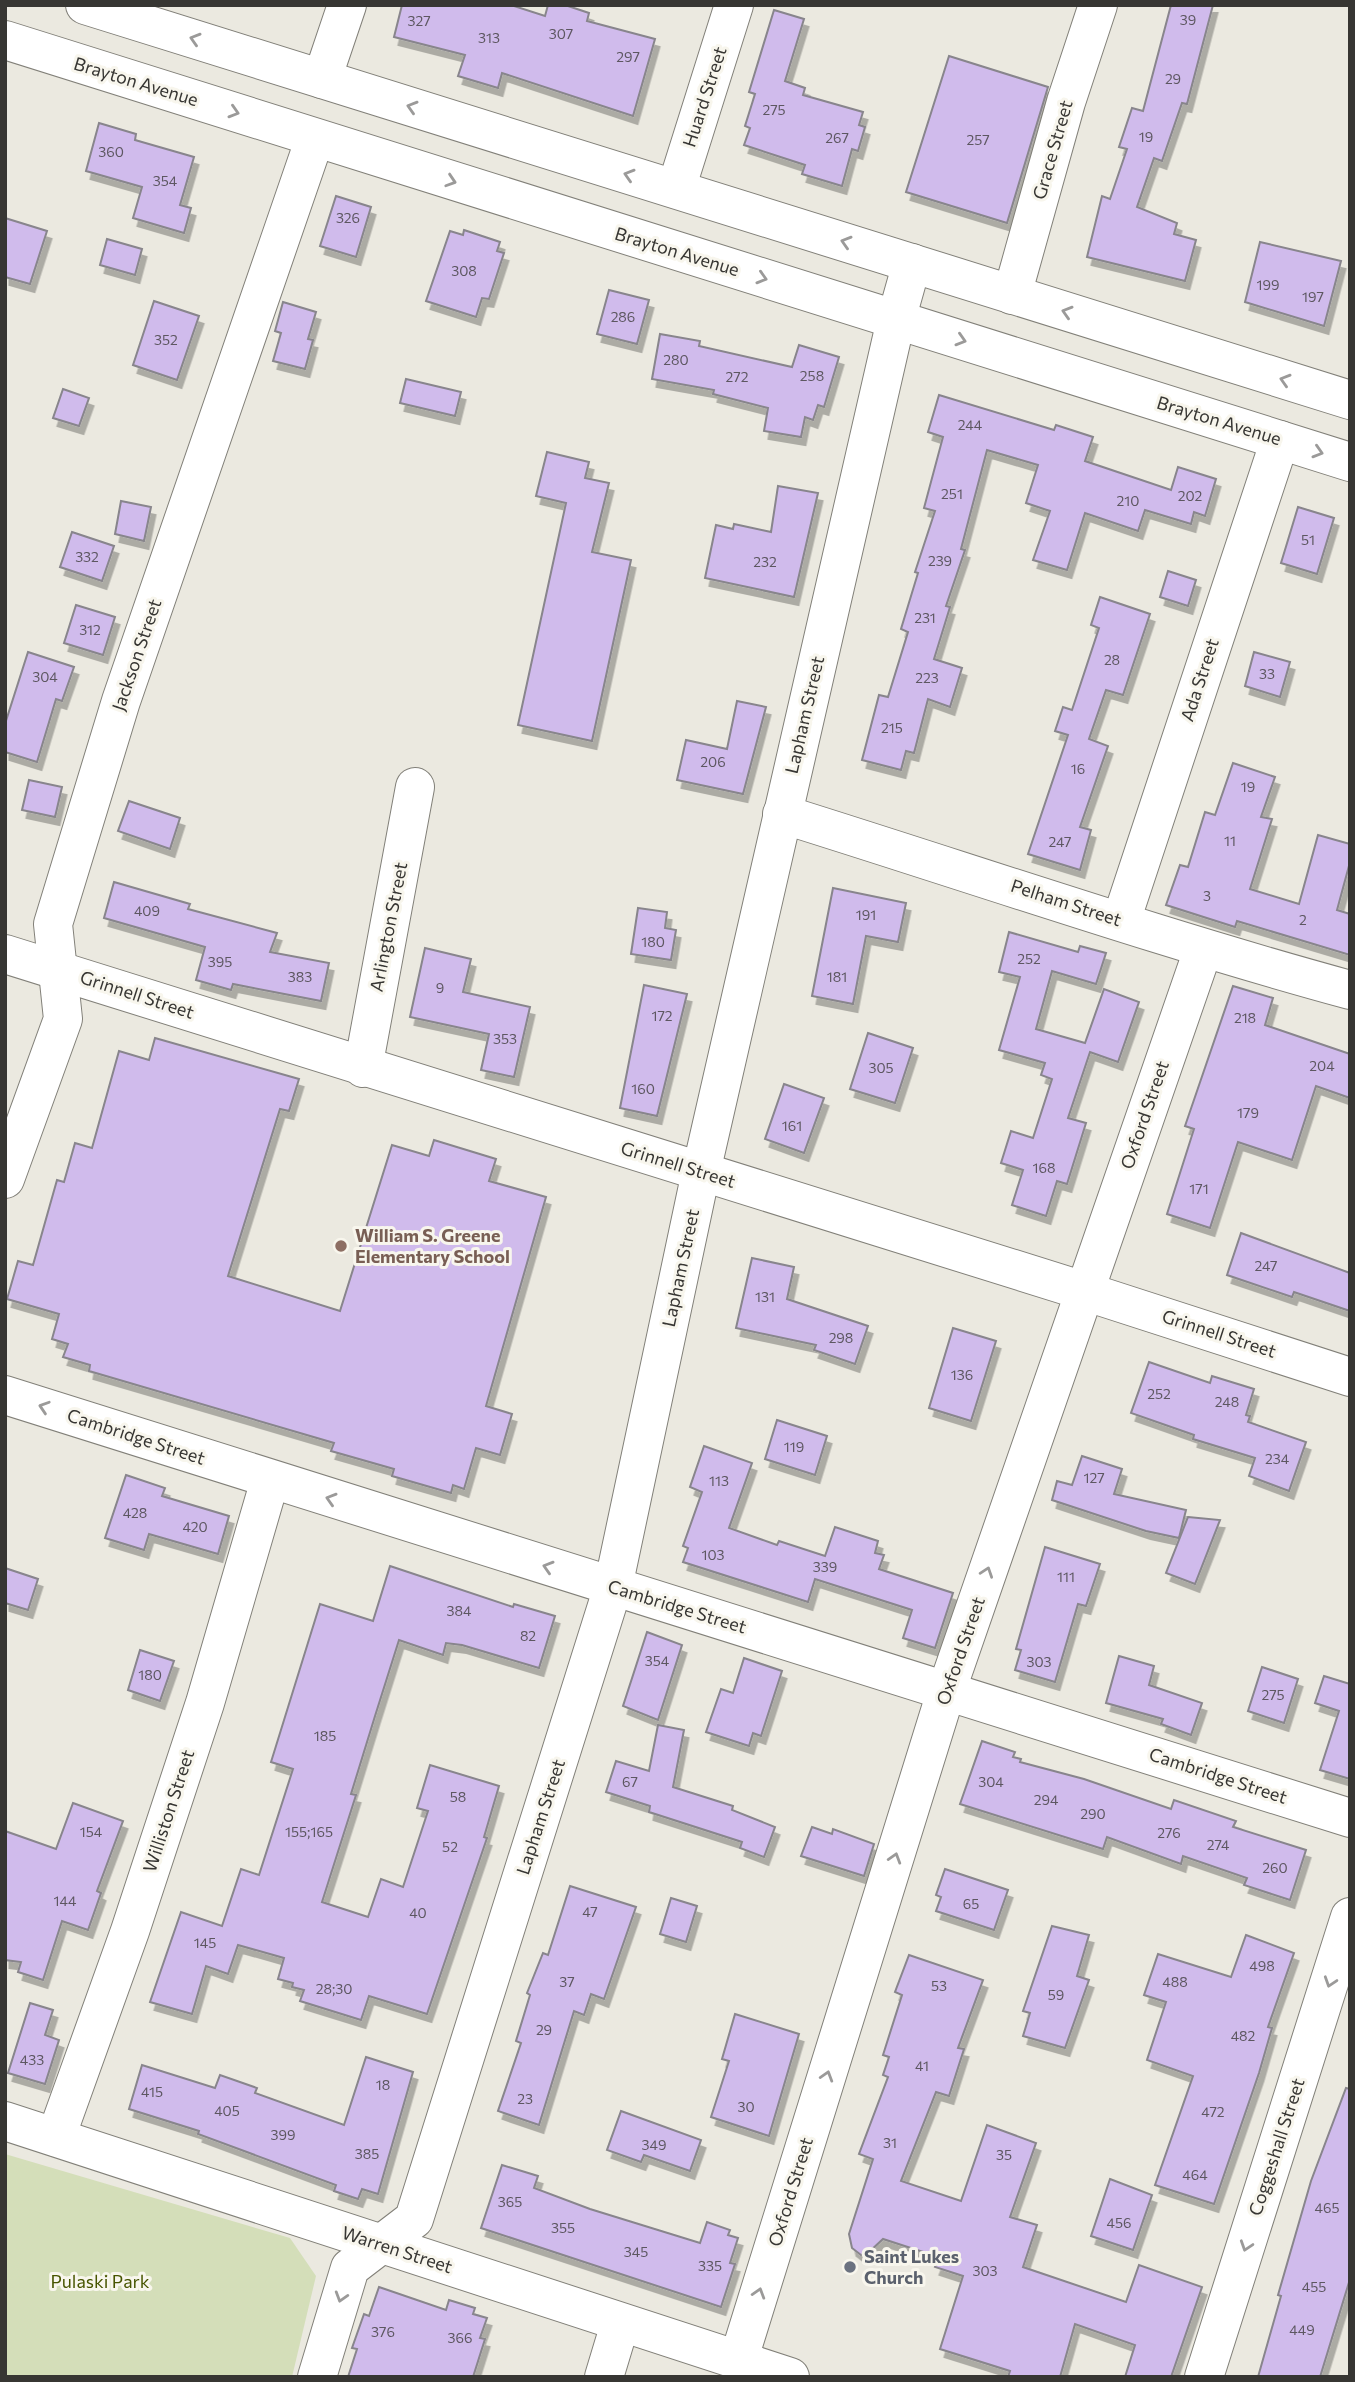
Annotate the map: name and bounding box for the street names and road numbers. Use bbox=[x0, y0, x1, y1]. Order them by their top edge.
street label: Huard Street bbox=[677, 44, 731, 150]
street label: Brayton Avenue bbox=[71, 52, 201, 110]
street label: Grace Street bbox=[1027, 98, 1077, 202]
street label: Brayton Avenue bbox=[612, 222, 742, 280]
street label: Brayton Avenue bbox=[1154, 391, 1284, 449]
street label: Jackson Street bbox=[107, 596, 165, 714]
street label: Ada Street bbox=[1175, 635, 1223, 724]
street label: Lapham Street bbox=[780, 654, 828, 776]
street label: Arlington Street bbox=[365, 860, 411, 993]
street label: Pelham Street bbox=[1008, 874, 1124, 930]
street label: Grinnell Street bbox=[78, 965, 197, 1023]
street label: Oxford Street bbox=[1115, 1058, 1173, 1172]
street label: Grinnell Street bbox=[618, 1136, 738, 1192]
street label: Lapham Street bbox=[657, 1207, 703, 1329]
street label: Grinnell Street bbox=[1160, 1304, 1279, 1362]
street label: Cambridge Street bbox=[65, 1403, 208, 1469]
street label: Cambridge Street bbox=[605, 1575, 749, 1638]
street label: Oxford Street bbox=[931, 1594, 989, 1708]
street label: Cambridge Street bbox=[1147, 1742, 1290, 1808]
street label: Williston Street bbox=[138, 1747, 198, 1875]
street label: Lapham Street bbox=[511, 1756, 569, 1877]
street label: Coggeshall Street bbox=[1243, 2075, 1309, 2218]
street label: Oxford Street bbox=[763, 2134, 817, 2249]
street label: Warren Street bbox=[339, 2221, 455, 2277]

